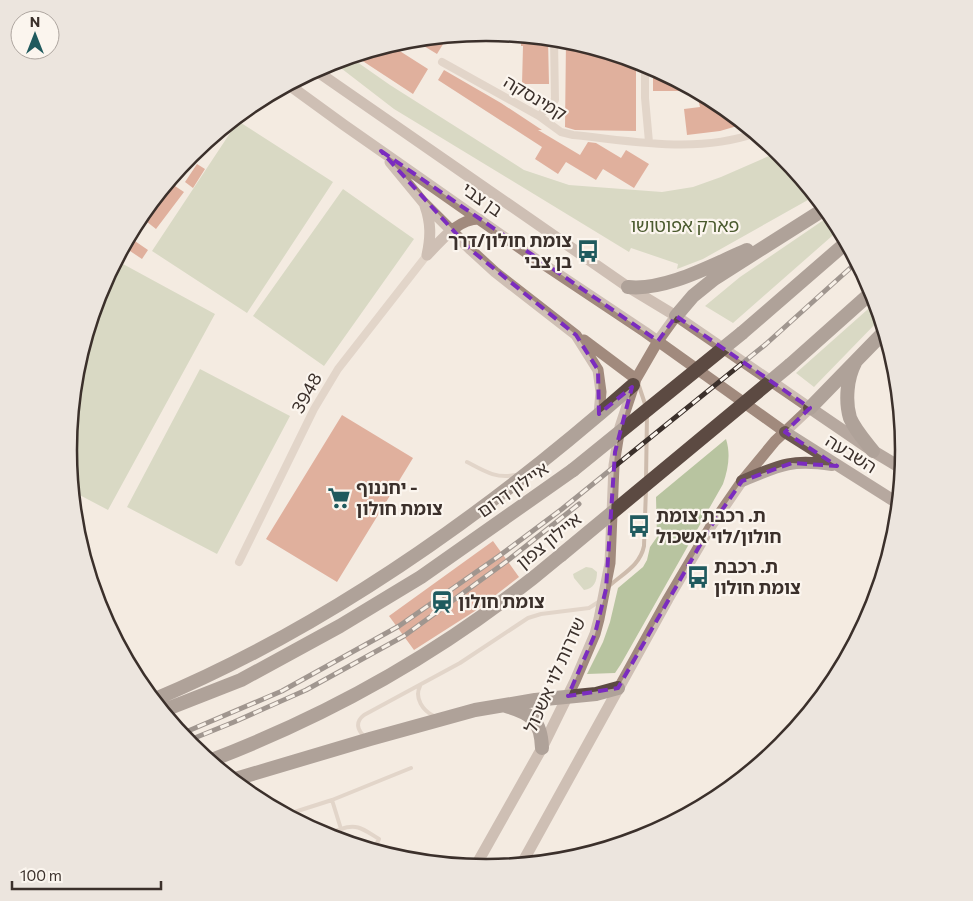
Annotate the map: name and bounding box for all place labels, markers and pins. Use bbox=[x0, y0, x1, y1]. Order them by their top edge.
place label: צומת חולון/דרך בן צבי bbox=[448, 229, 572, 272]
bus stop icon: צומת חולון/דרך בן צבי bbox=[575, 238, 601, 264]
place label: יחננוף - צומת חולון bbox=[356, 476, 443, 519]
supermarket icon: יחננוף - צומת חולון bbox=[326, 485, 352, 511]
place label: ת. רכבת צומת חולון/לוי אשכול bbox=[656, 504, 782, 547]
bus stop icon: ת. רכבת צומת חולון/לוי אשכול bbox=[626, 513, 652, 539]
place label: ת. רכבת צומת חולון bbox=[714, 555, 801, 598]
bus stop icon: ת. רכבת צומת חולון bbox=[685, 564, 711, 590]
station icon: צומת חולון bbox=[429, 589, 455, 615]
place label: צומת חולון bbox=[458, 590, 545, 612]

